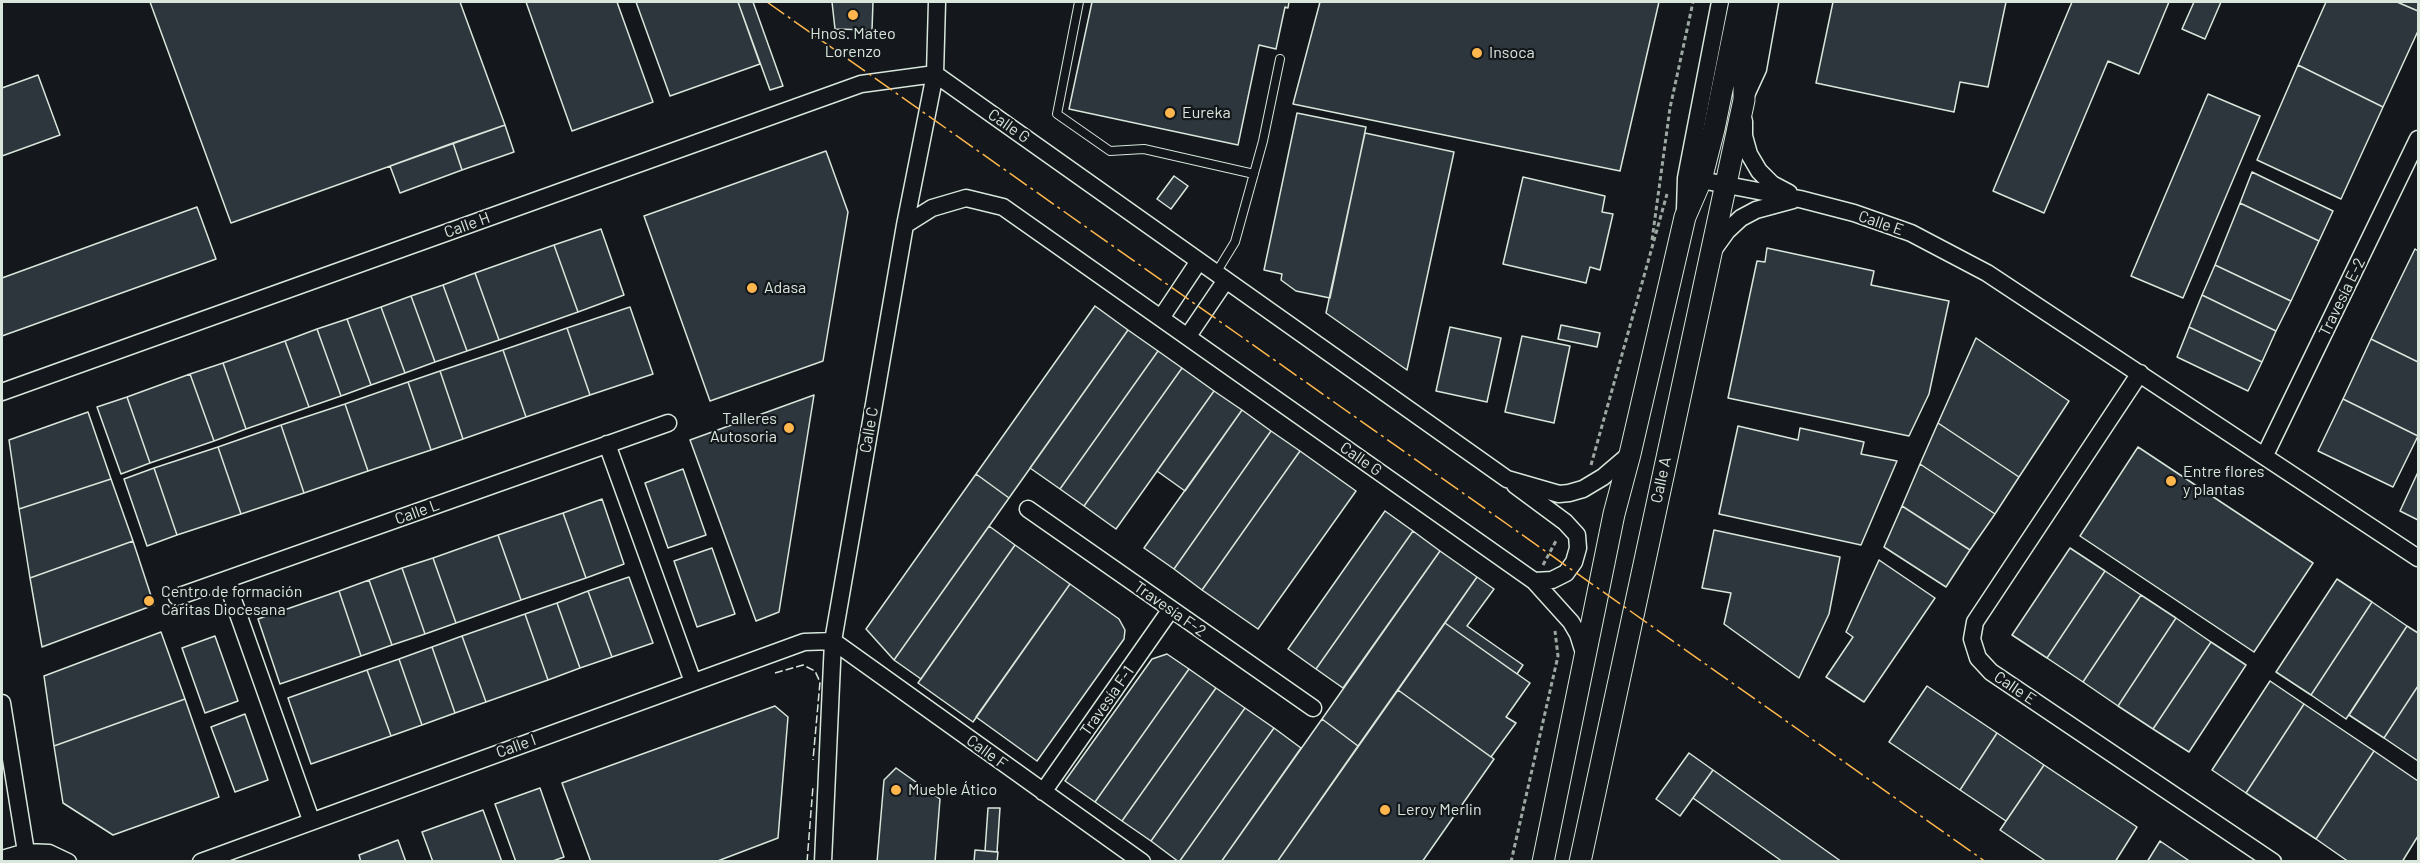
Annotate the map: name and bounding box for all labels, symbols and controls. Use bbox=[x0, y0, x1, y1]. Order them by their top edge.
marker: Hnos. Mateo Lorenzo bbox=[846, 8, 860, 22]
place label: Hnos. Mateo Lorenzo bbox=[810, 24, 896, 62]
place label: Insoca bbox=[1489, 43, 1535, 63]
marker: Insoca bbox=[1470, 46, 1484, 60]
place label: Eureka bbox=[1182, 103, 1231, 123]
street label: Calle G bbox=[984, 105, 1034, 147]
marker: Eureka bbox=[1163, 106, 1177, 120]
street label: Calle E bbox=[1856, 206, 1906, 240]
street label: Calle H bbox=[441, 208, 493, 242]
street label: Travesía E-2 bbox=[2315, 255, 2369, 339]
place label: Adasa bbox=[764, 278, 806, 298]
marker: Adasa bbox=[745, 281, 759, 295]
street label: Calle C bbox=[856, 405, 882, 455]
place label: Talleres Autosoria bbox=[710, 409, 777, 447]
marker: Talleres Autosoria bbox=[782, 421, 796, 435]
street label: Calle G bbox=[1336, 438, 1386, 480]
street label: Calle A bbox=[1647, 455, 1675, 505]
place label: Entre flores y plantas bbox=[2183, 462, 2265, 500]
marker: Entre flores y plantas bbox=[2164, 474, 2178, 488]
street label: Calle L bbox=[392, 495, 442, 529]
street label: Travesía F-2 bbox=[1130, 577, 1210, 641]
place label: Centro de formación Cáritas Diocesana bbox=[161, 582, 302, 620]
marker: Centro de formación Cáritas Diocesana bbox=[142, 594, 156, 608]
street label: Travesía F-1 bbox=[1076, 662, 1138, 740]
street label: Calle E bbox=[1990, 667, 2040, 709]
street label: Calle I bbox=[493, 730, 539, 762]
street label: Calle F bbox=[963, 731, 1011, 773]
place label: Mueble Ático bbox=[908, 780, 997, 800]
marker: Mueble Ático bbox=[889, 783, 903, 797]
place label: Leroy Merlin bbox=[1397, 800, 1482, 820]
marker: Leroy Merlin bbox=[1378, 803, 1392, 817]

